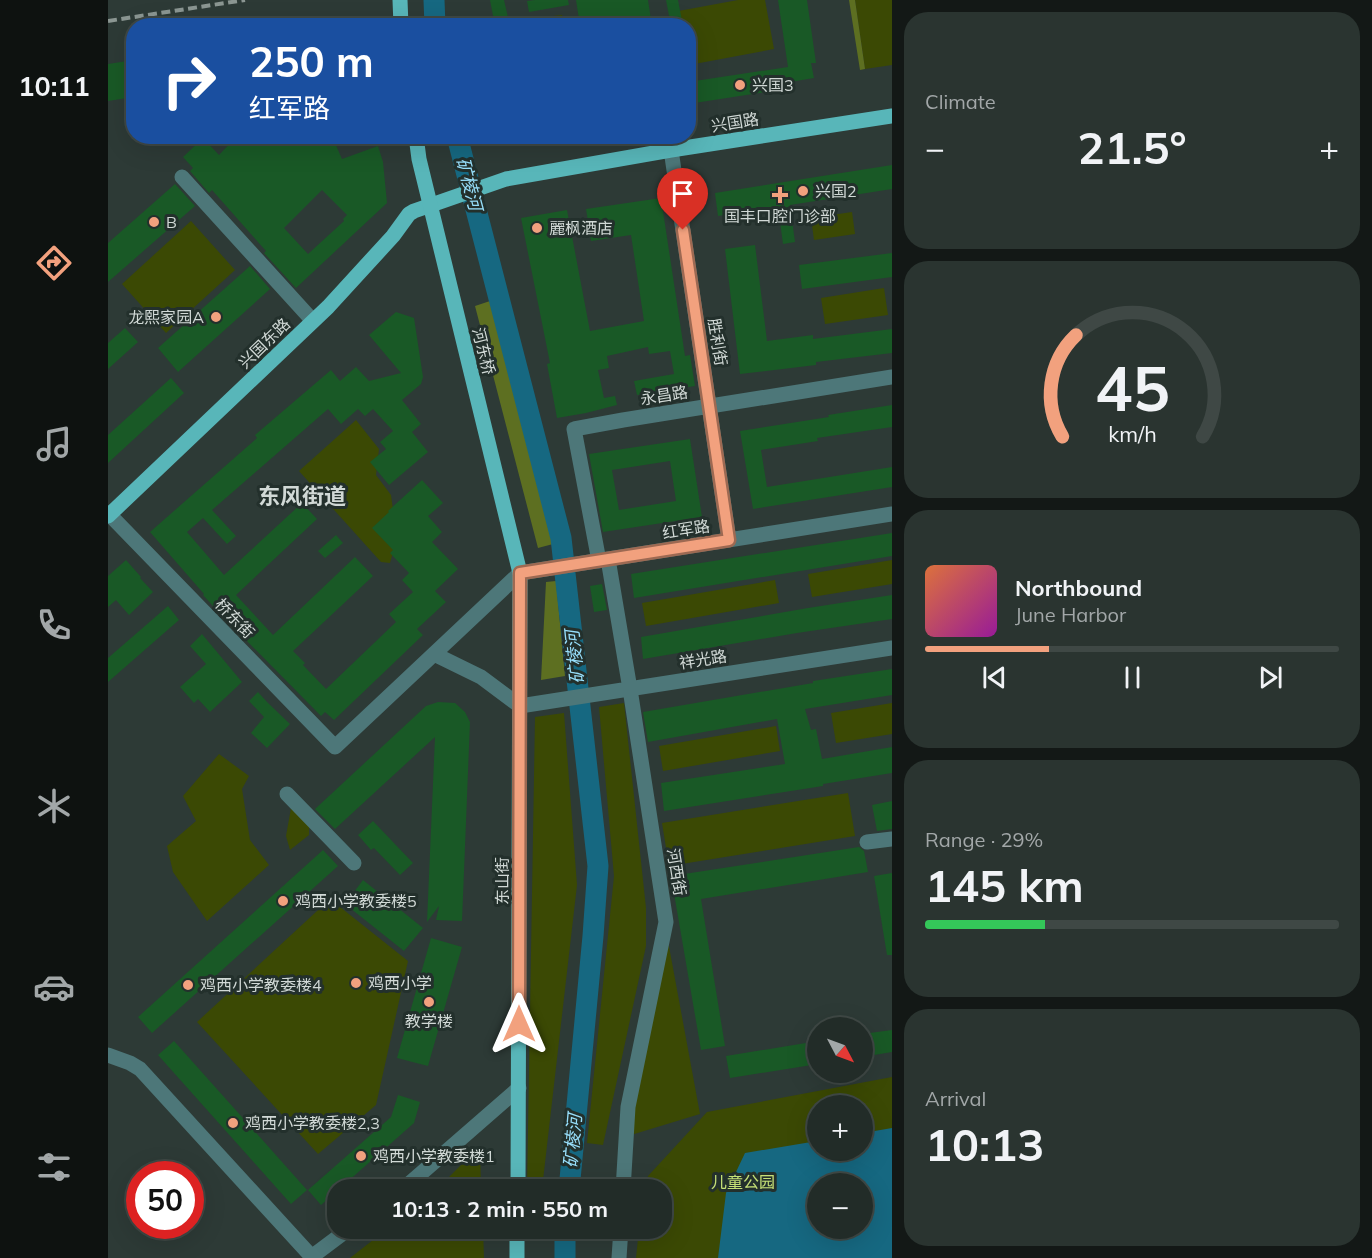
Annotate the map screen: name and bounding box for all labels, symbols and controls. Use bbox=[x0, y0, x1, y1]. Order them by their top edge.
text: 250 m bbox=[249, 35, 374, 88]
icon: right bbox=[150, 42, 228, 120]
text: 10:11 bbox=[18, 69, 90, 103]
place label: 兴国3 bbox=[752, 75, 794, 95]
marker: 兴国3 bbox=[733, 78, 747, 92]
text: Climate bbox=[925, 89, 996, 114]
text: 红军路 bbox=[249, 91, 330, 125]
street label: 兴国路 bbox=[710, 108, 760, 136]
text: 21.5° bbox=[1077, 119, 1187, 175]
text: − bbox=[925, 127, 945, 168]
text: + bbox=[1319, 127, 1339, 168]
water label: 矿棱河 bbox=[451, 155, 488, 216]
pin bbox=[657, 168, 708, 230]
icon: arrive bbox=[666, 177, 699, 210]
place label: 兴国2 bbox=[815, 181, 857, 201]
marker: 兴国2 bbox=[796, 184, 810, 198]
marker: 国丰口腔门诊部 bbox=[771, 186, 789, 204]
place label: 国丰口腔门诊部 bbox=[724, 206, 836, 226]
place label: B bbox=[166, 212, 177, 232]
marker: B bbox=[147, 215, 161, 229]
place label: 麗枫酒店 bbox=[549, 218, 613, 238]
marker: 麗枫酒店 bbox=[530, 221, 544, 235]
icon: directions bbox=[33, 242, 75, 284]
place label: 龙熙家园A bbox=[128, 307, 204, 327]
marker: 龙熙家园A bbox=[209, 310, 223, 324]
street label: 兴国东路 bbox=[234, 314, 294, 372]
street label: 胜利街 bbox=[704, 317, 732, 367]
street label: 河东桥 bbox=[468, 325, 500, 377]
text: 45 bbox=[1095, 348, 1169, 427]
street label: 永昌路 bbox=[639, 381, 689, 409]
text: km/h bbox=[1108, 420, 1156, 447]
icon: music bbox=[33, 423, 75, 465]
district label: 东风街道 bbox=[258, 482, 346, 510]
street label: 红军路 bbox=[661, 515, 711, 543]
text: Northbound bbox=[1015, 574, 1142, 602]
street label: 桥东街 bbox=[211, 594, 259, 642]
text: June Harbor bbox=[1015, 602, 1126, 627]
icon: phone bbox=[33, 604, 75, 646]
water label: 矿棱河 bbox=[560, 626, 589, 685]
street label: 祥光路 bbox=[678, 645, 728, 673]
icon: previous bbox=[978, 661, 1011, 694]
icon: pause bbox=[1116, 661, 1149, 694]
icon: next bbox=[1254, 661, 1287, 694]
icon: climate bbox=[33, 785, 75, 827]
text: Range · 29% bbox=[925, 827, 1043, 852]
street label: 河西街 bbox=[663, 847, 691, 897]
street label: 东山街 bbox=[492, 857, 512, 905]
text: 145 km bbox=[925, 857, 1084, 913]
place label: 鸡西小学教委楼5 bbox=[295, 891, 417, 911]
marker: 鸡西小学教委楼5 bbox=[276, 894, 290, 908]
icon: car bbox=[33, 966, 75, 1008]
place label: 鸡西小学 bbox=[368, 973, 432, 993]
place label: 鸡西小学教委楼4 bbox=[200, 975, 322, 995]
marker: 鸡西小学 bbox=[349, 976, 363, 990]
marker: 鸡西小学教委楼4 bbox=[181, 978, 195, 992]
position arrow bbox=[487, 992, 551, 1056]
marker: 教学楼 bbox=[422, 995, 436, 1009]
place label: 教学楼 bbox=[405, 1011, 453, 1031]
north arrow bbox=[807, 1017, 873, 1083]
map controls bbox=[807, 1017, 873, 1239]
text: Arrival bbox=[925, 1086, 986, 1111]
button: + bbox=[807, 1095, 873, 1161]
water label: 矿棱河 bbox=[559, 1110, 587, 1169]
place label: 鸡西小学教委楼2,3 bbox=[245, 1113, 380, 1133]
marker: 鸡西小学教委楼2,3 bbox=[226, 1116, 240, 1130]
text: 10:13 bbox=[925, 1116, 1044, 1172]
icon: filters bbox=[33, 1146, 75, 1188]
place label: 鸡西小学教委楼1 bbox=[373, 1146, 495, 1166]
marker: 鸡西小学教委楼1 bbox=[354, 1149, 368, 1163]
speed limit sign: 50 bbox=[126, 1161, 204, 1239]
park label: 儿童公园 bbox=[711, 1172, 775, 1192]
button: − bbox=[807, 1173, 873, 1239]
text: 10:13 · 2 min · 550 m bbox=[391, 1195, 608, 1223]

